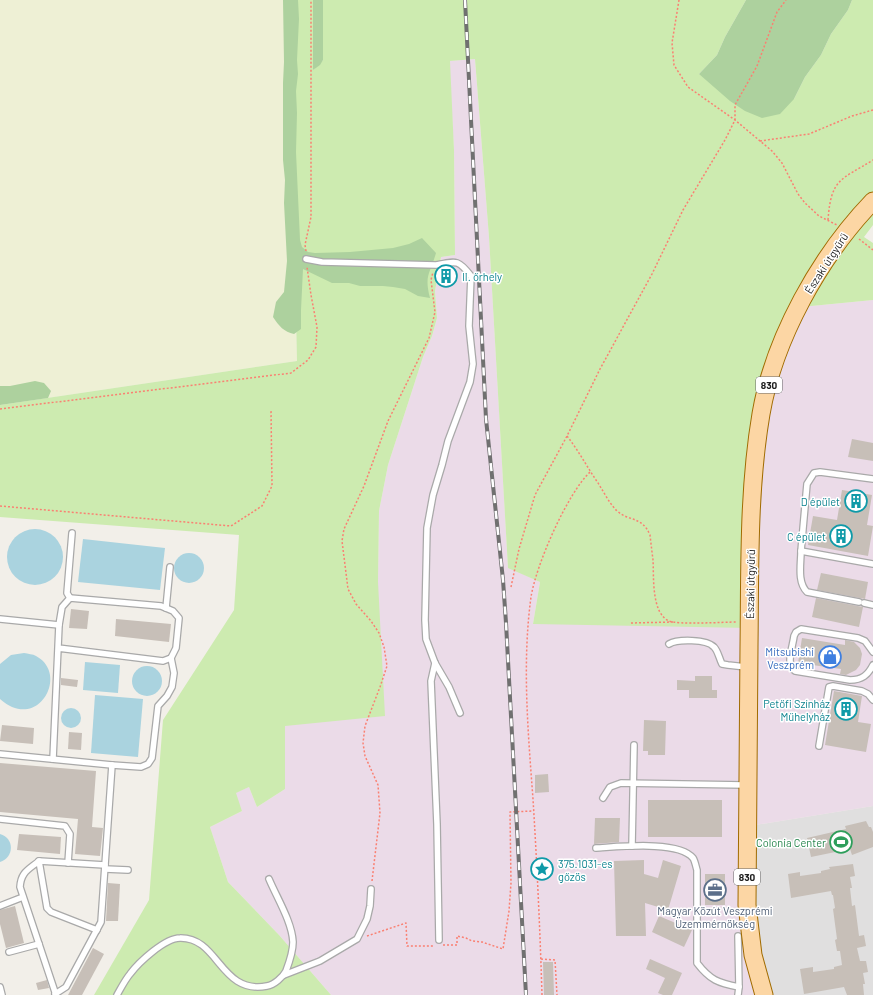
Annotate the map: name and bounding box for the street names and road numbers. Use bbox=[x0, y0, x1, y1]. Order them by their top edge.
street label: Északi útgyűrű bbox=[802, 230, 850, 296]
road number: 830 bbox=[756, 377, 782, 393]
street label: Északi útgyűrű bbox=[743, 549, 757, 619]
road number: 830 bbox=[734, 869, 760, 885]

